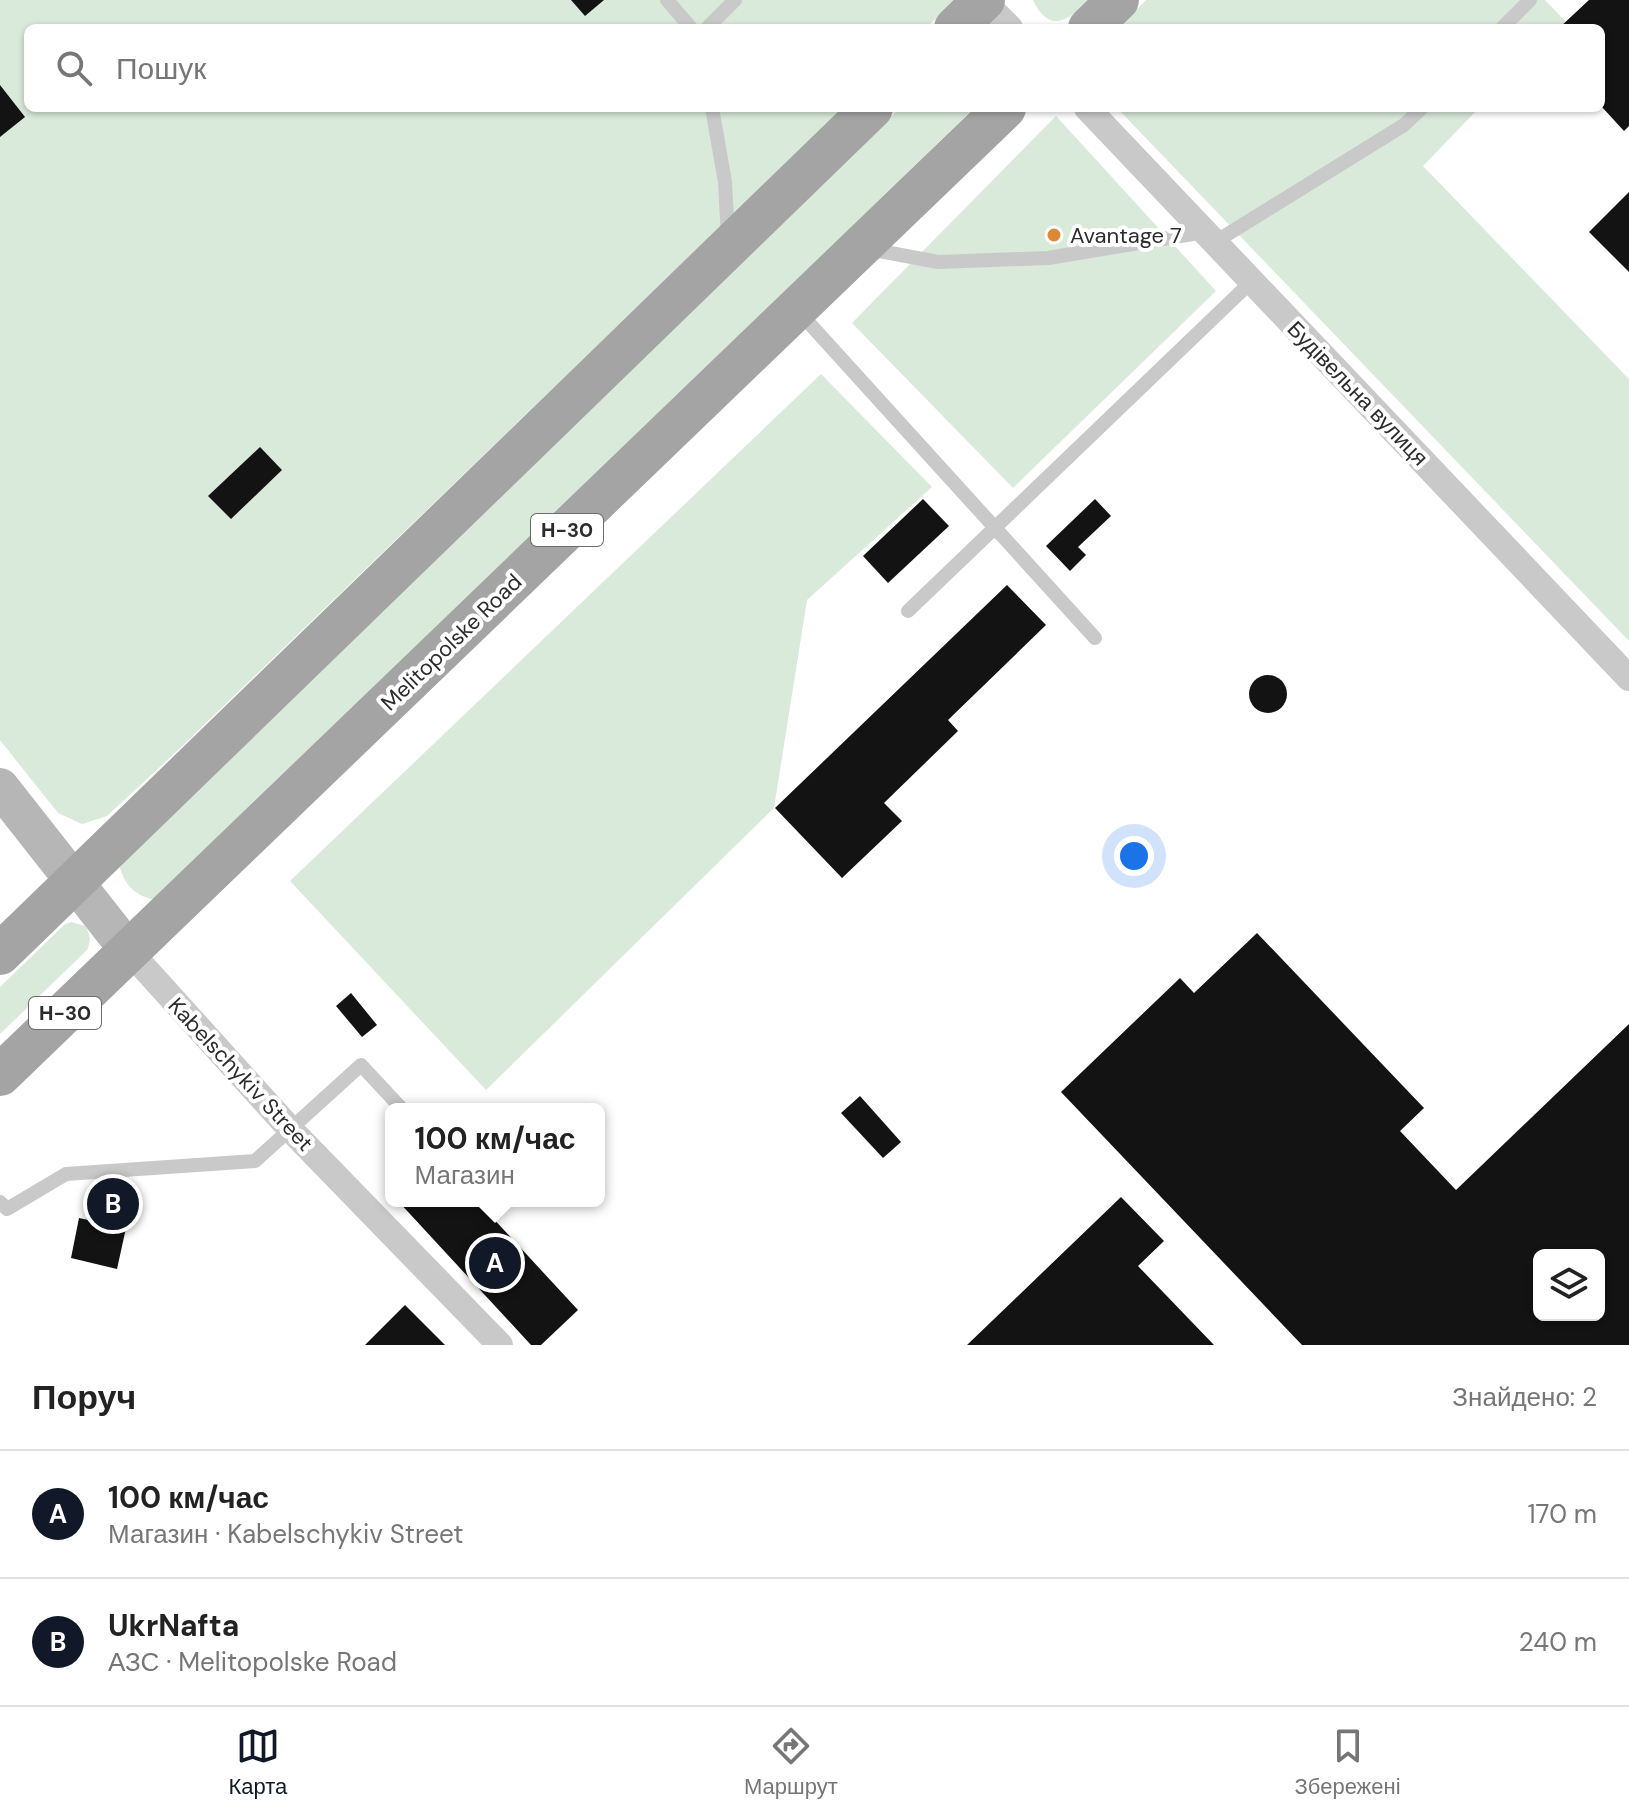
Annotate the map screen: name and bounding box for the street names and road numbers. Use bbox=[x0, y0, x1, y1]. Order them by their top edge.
street label: Будівельна вулиця bbox=[1281, 315, 1434, 472]
road number: Н-30 bbox=[531, 514, 603, 546]
street label: Melitopolske Road bbox=[375, 568, 528, 717]
street label: Kabelschykiv Street bbox=[162, 991, 319, 1157]
road number: Н-30 bbox=[29, 997, 101, 1029]

